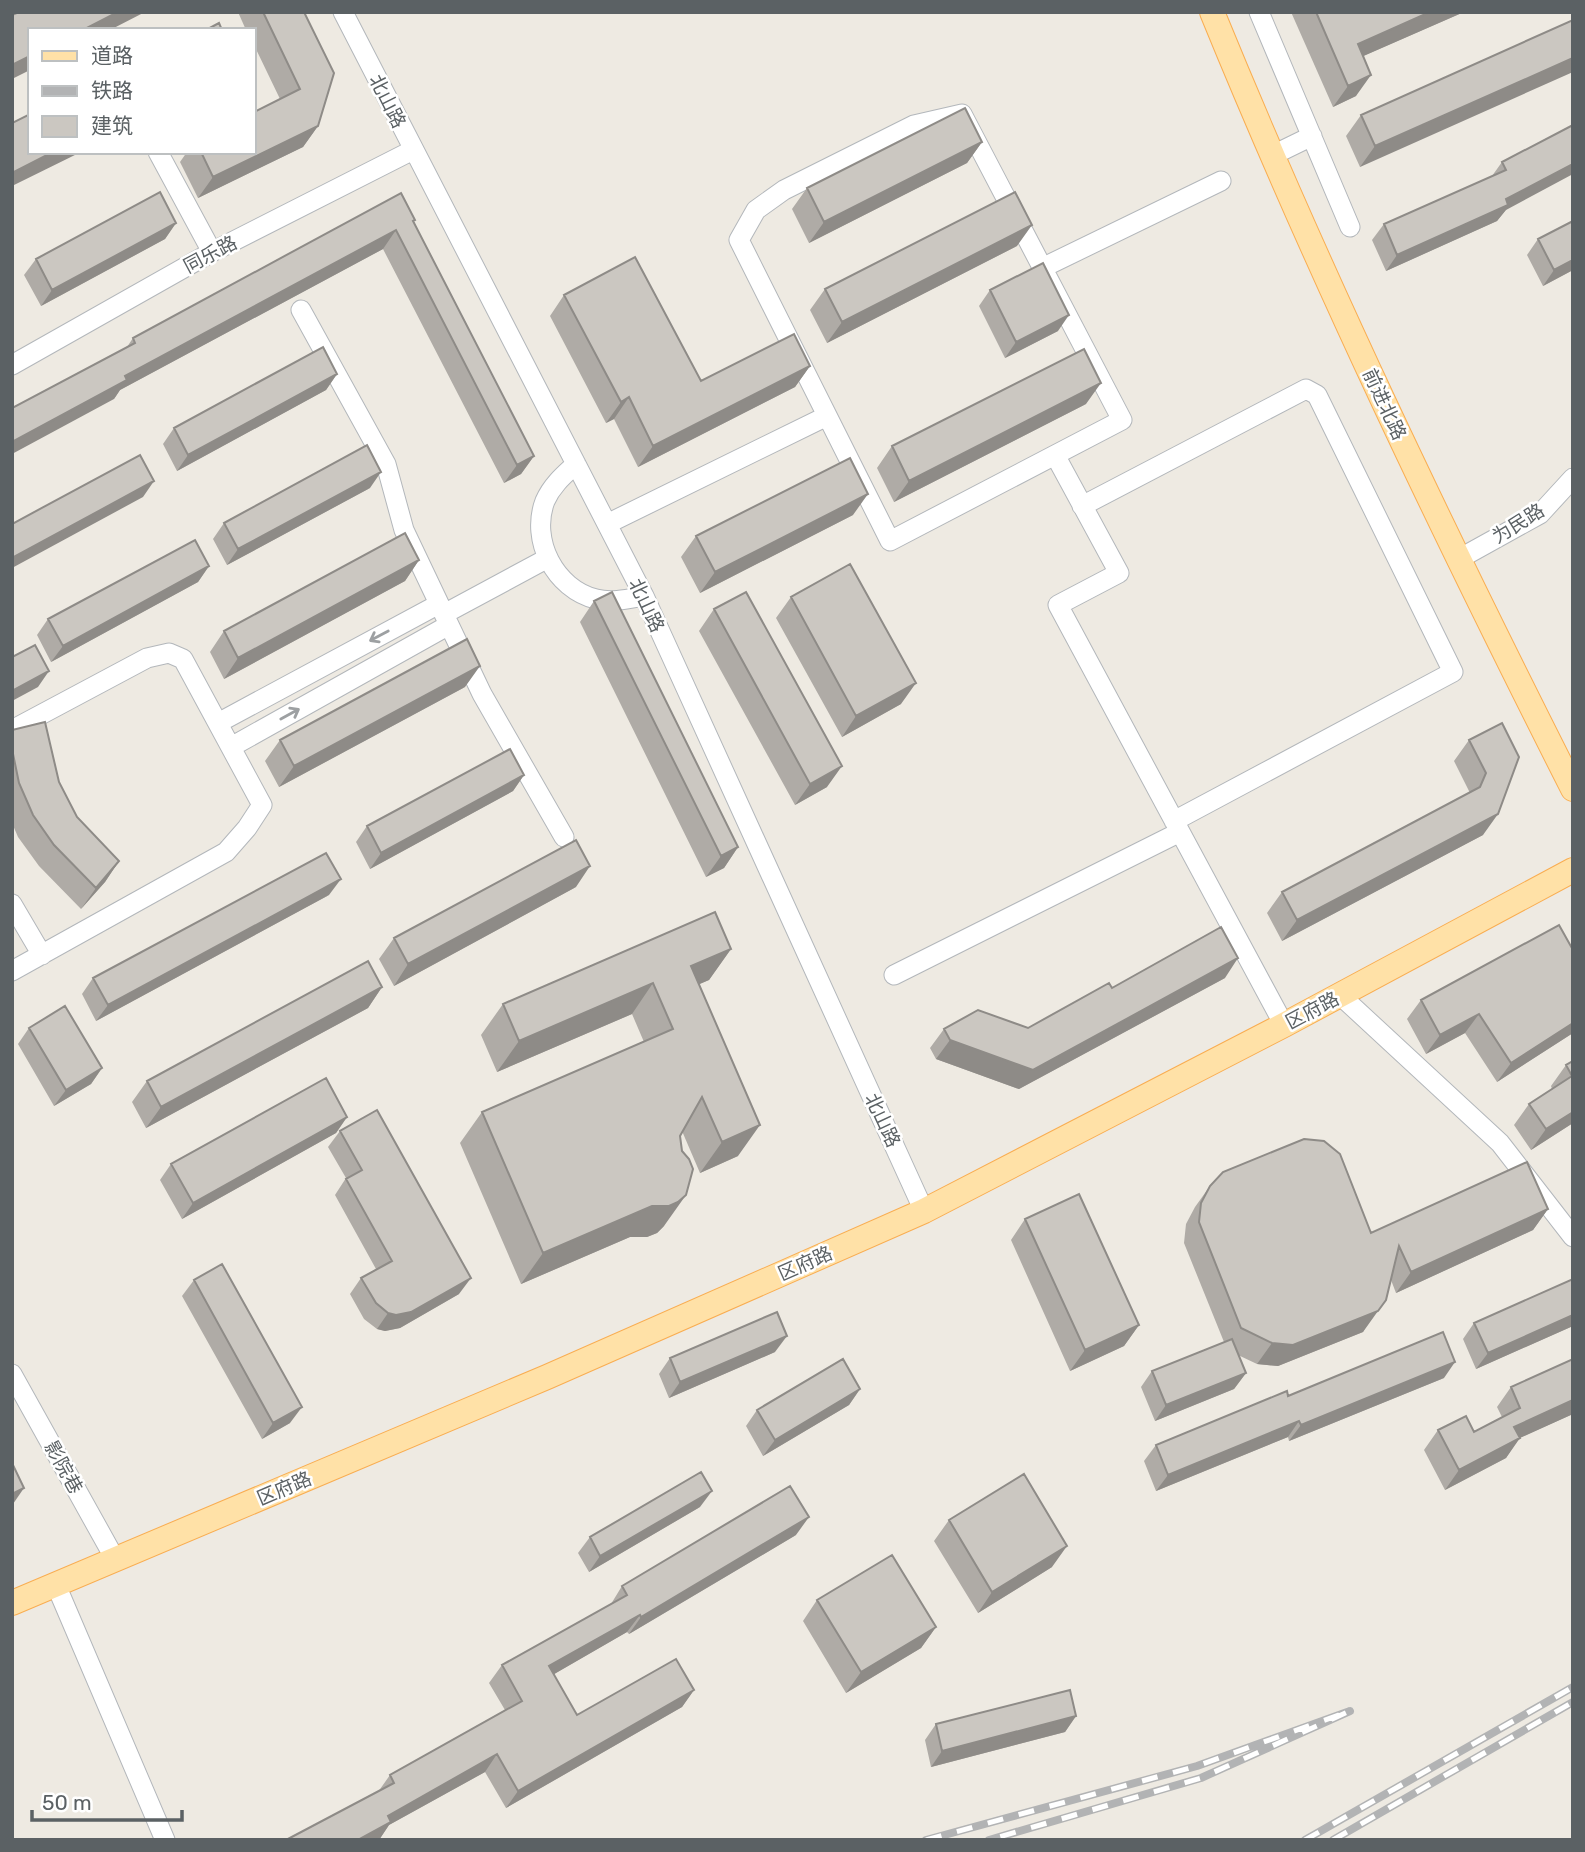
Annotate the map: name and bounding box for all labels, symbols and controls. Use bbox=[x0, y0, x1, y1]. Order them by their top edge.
legend bbox=[28, 28, 256, 154]
text: 道路 bbox=[91, 43, 133, 68]
street label: 北山路 bbox=[364, 71, 411, 132]
text: 铁路 bbox=[91, 78, 133, 103]
text: 建筑 bbox=[91, 113, 133, 138]
street label: 同乐路 bbox=[180, 231, 241, 278]
street label: 前进北路 bbox=[1358, 365, 1411, 444]
street label: 为民路 bbox=[1488, 499, 1549, 548]
street label: 北山路 bbox=[624, 575, 669, 636]
one-way arrow bbox=[369, 630, 390, 643]
one-way arrow bbox=[280, 707, 300, 721]
street label: 区府路 bbox=[1282, 987, 1343, 1034]
street label: 北山路 bbox=[860, 1090, 905, 1151]
street label: 区府路 bbox=[774, 1241, 836, 1286]
street label: 影院巷 bbox=[40, 1437, 87, 1498]
street label: 区府路 bbox=[253, 1467, 315, 1510]
scale bar bbox=[32, 1778, 182, 1822]
text: 50 m bbox=[42, 1790, 92, 1815]

